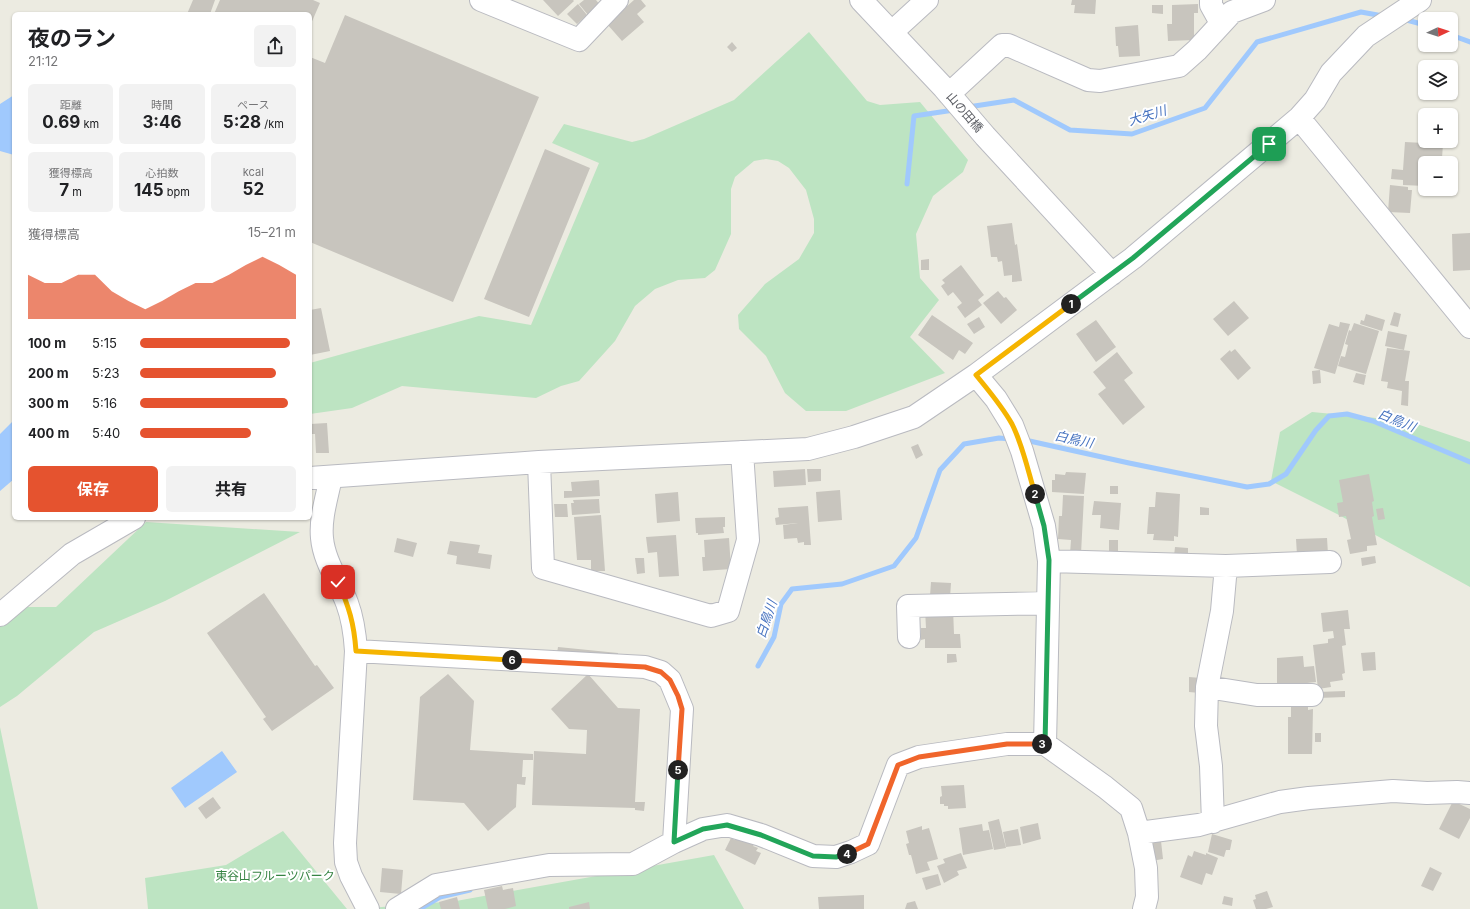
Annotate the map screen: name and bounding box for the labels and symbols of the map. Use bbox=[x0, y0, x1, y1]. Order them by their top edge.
north arrow bbox=[1418, 12, 1458, 52]
street label: 山の田橋 bbox=[944, 89, 986, 135]
water label: 大矢川 bbox=[1126, 101, 1170, 128]
pin bbox=[1252, 127, 1286, 161]
pin: 1 bbox=[1061, 294, 1081, 314]
water label: 白鳥川 bbox=[1376, 405, 1420, 435]
water label: 白鳥川 bbox=[1053, 427, 1097, 451]
pin: 2 bbox=[1025, 484, 1045, 504]
pin bbox=[321, 565, 355, 599]
water label: 白鳥川 bbox=[752, 596, 781, 640]
pin: 6 bbox=[502, 650, 522, 670]
pin: 3 bbox=[1032, 734, 1052, 754]
pin: 5 bbox=[668, 760, 688, 780]
pin: 4 bbox=[837, 844, 857, 864]
park label: 東谷山フルーツパーク bbox=[215, 868, 335, 883]

